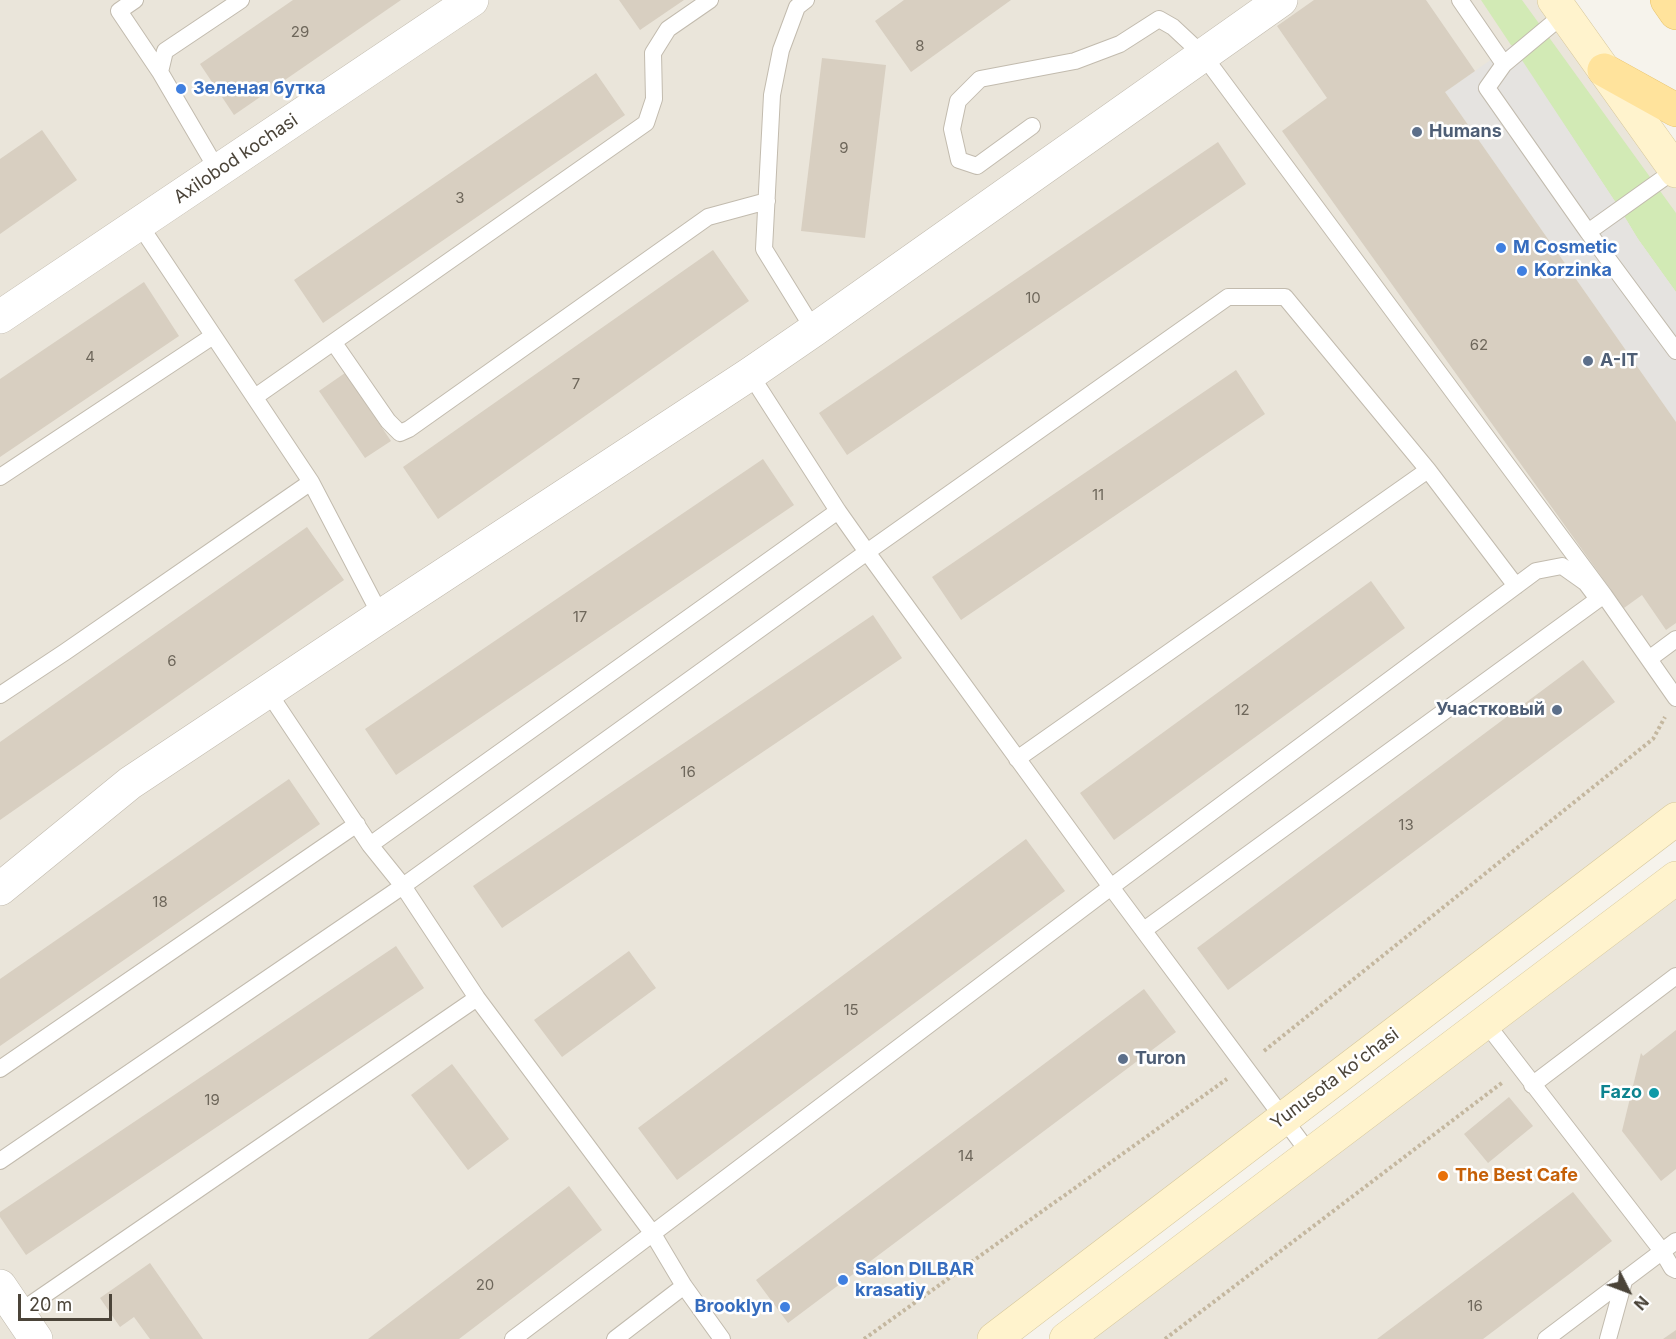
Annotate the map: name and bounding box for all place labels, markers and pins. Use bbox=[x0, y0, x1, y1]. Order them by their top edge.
place label: Зеленая бутка bbox=[193, 78, 326, 100]
marker: Зеленая бутка bbox=[174, 82, 188, 96]
place label: Humans bbox=[1429, 121, 1502, 143]
marker: Humans bbox=[1410, 125, 1424, 139]
place label: M Cosmetic bbox=[1513, 237, 1618, 259]
marker: M Cosmetic bbox=[1494, 241, 1508, 255]
place label: Korzinka bbox=[1534, 260, 1612, 282]
marker: Korzinka bbox=[1515, 264, 1529, 278]
place label: A-IT bbox=[1600, 350, 1638, 372]
marker: A-IT bbox=[1581, 354, 1595, 368]
place label: Участковый bbox=[1436, 699, 1545, 721]
marker: Участковый bbox=[1550, 703, 1564, 717]
place label: Turon bbox=[1135, 1048, 1186, 1070]
marker: Turon bbox=[1116, 1052, 1130, 1066]
place label: Fazo bbox=[1600, 1082, 1642, 1104]
marker: Fazo bbox=[1647, 1086, 1661, 1100]
place label: The Best Cafe bbox=[1455, 1165, 1578, 1187]
marker: The Best Cafe bbox=[1436, 1169, 1450, 1183]
place label: Salon DILBAR krasatiy bbox=[855, 1259, 974, 1302]
marker: Salon DILBAR krasatiy bbox=[836, 1273, 850, 1287]
place label: Brooklyn bbox=[695, 1296, 773, 1318]
marker: Brooklyn bbox=[778, 1300, 792, 1314]

